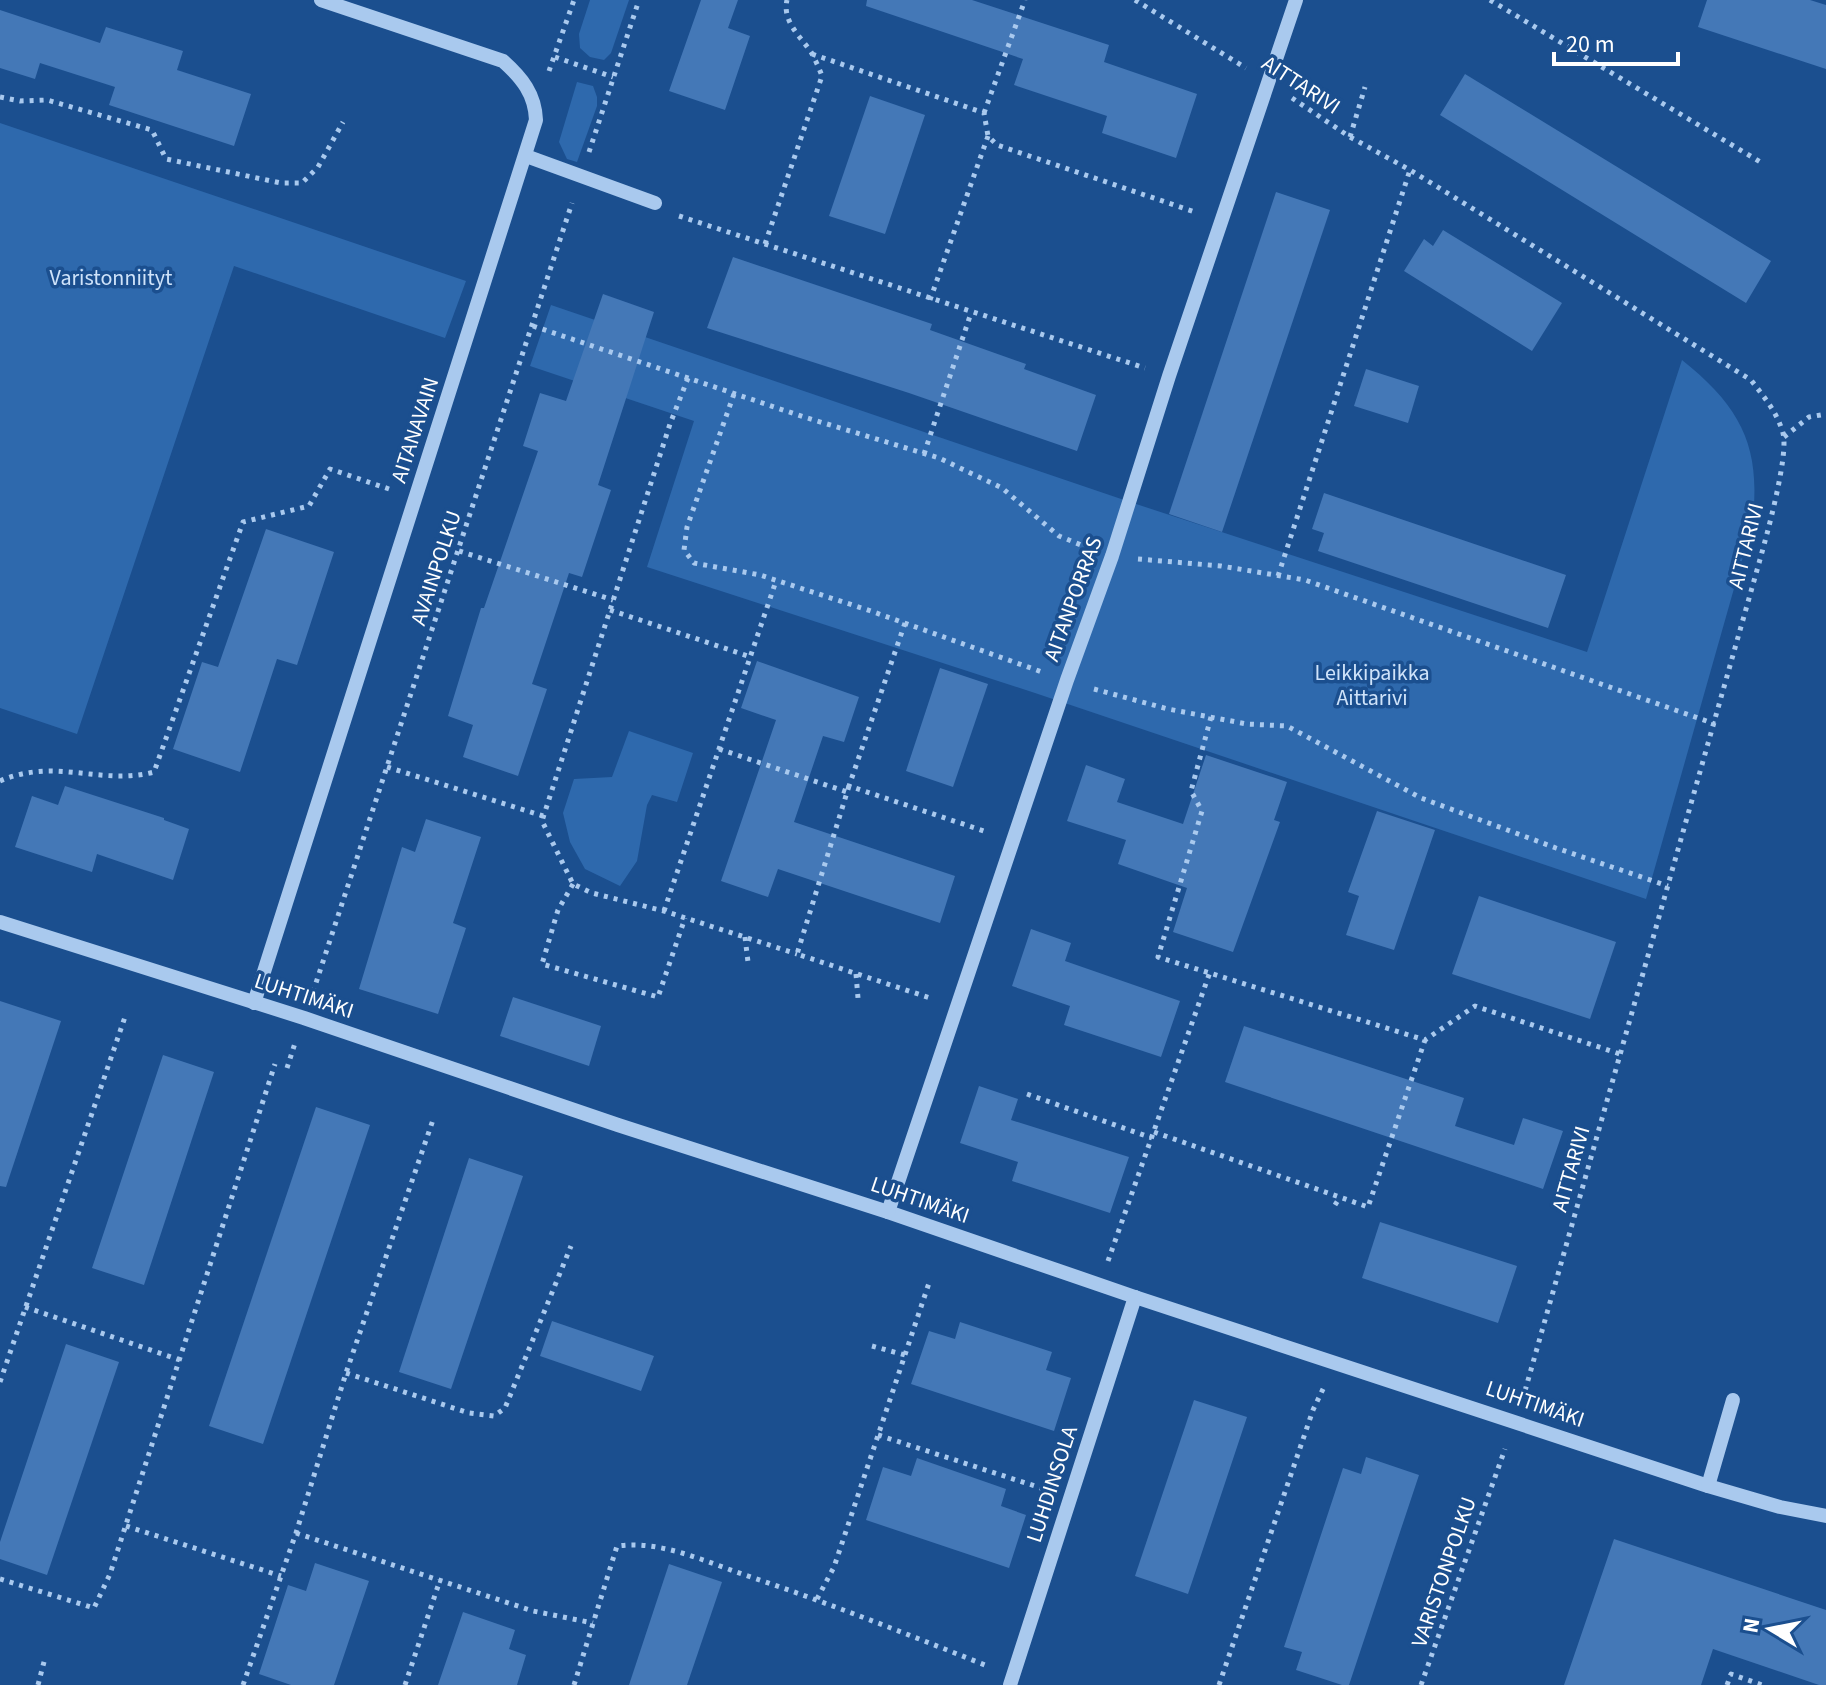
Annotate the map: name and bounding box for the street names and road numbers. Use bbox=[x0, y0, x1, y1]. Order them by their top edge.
street label: AITTARIVI bbox=[1255, 48, 1347, 122]
street label: AITANAVAIN bbox=[383, 373, 447, 487]
street label: AITTARIVI bbox=[1720, 500, 1772, 592]
street label: AVAINPOLKU bbox=[402, 506, 470, 630]
street label: AITANPORRAS bbox=[1036, 532, 1110, 666]
street label: LUHTIMÄKI bbox=[250, 965, 358, 1027]
street label: AITTARIVI bbox=[1544, 1122, 1598, 1216]
street label: LUHTIMÄKI bbox=[866, 1168, 974, 1232]
street label: LUHTIMÄKI bbox=[1481, 1372, 1589, 1436]
street label: LUHDINSOLA bbox=[1018, 1421, 1086, 1547]
street label: VARISTONPOLKU bbox=[1403, 1493, 1485, 1651]

